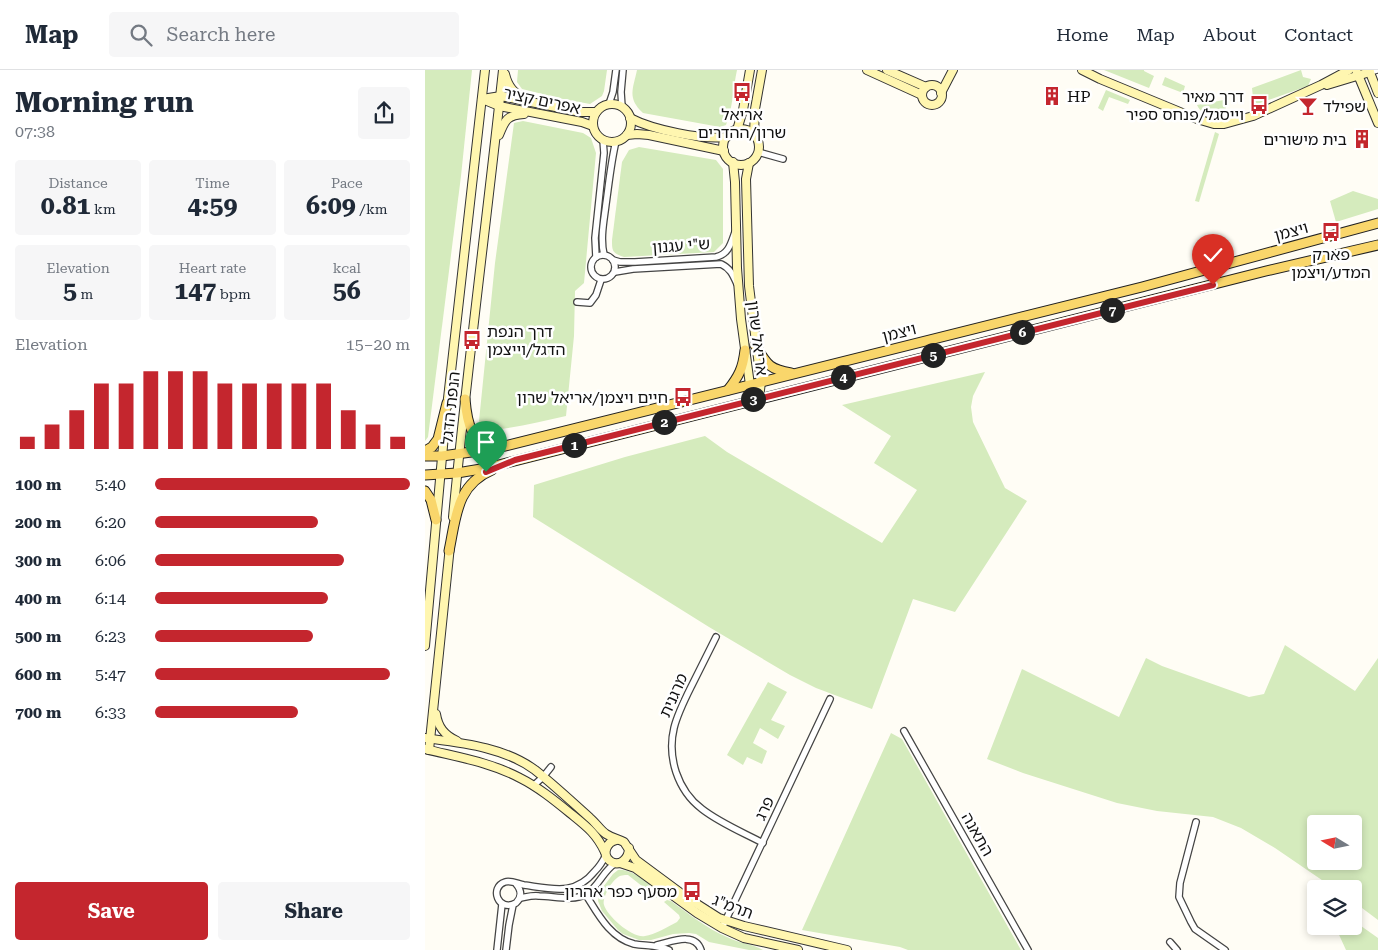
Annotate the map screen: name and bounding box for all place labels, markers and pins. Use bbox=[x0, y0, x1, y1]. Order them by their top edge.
bus stop icon: אריאל שרון/ההדרים bbox=[731, 81, 753, 103]
building icon: HP bbox=[1041, 85, 1063, 107]
place label: HP bbox=[1067, 87, 1091, 106]
place label: דרך מאיר וייסגל/פנחס ספיר bbox=[1126, 87, 1244, 124]
bus stop icon: דרך מאיר וייסגל/פנחס ספיר bbox=[1248, 94, 1270, 116]
bar icon: שפילד bbox=[1297, 95, 1319, 117]
place label: שפילד bbox=[1323, 97, 1366, 116]
place label: אריאל שרון/ההדרים bbox=[698, 105, 786, 142]
building icon: בית מישורים bbox=[1351, 128, 1373, 150]
place label: בית מישורים bbox=[1263, 130, 1347, 149]
bus stop icon: פארק המדע/ויצמן bbox=[1320, 221, 1342, 243]
pin bbox=[1192, 234, 1234, 285]
place label: פארק המדע/ויצמן bbox=[1291, 245, 1371, 282]
pin: 7 bbox=[1099, 298, 1125, 322]
pin: 6 bbox=[1009, 320, 1035, 344]
place label: דרך הנפת הדגל/וייצמן bbox=[487, 322, 565, 359]
bus stop icon: דרך הנפת הדגל/וייצמן bbox=[461, 329, 483, 351]
pin: 5 bbox=[921, 342, 945, 368]
pin: 4 bbox=[831, 364, 855, 390]
bus stop icon: חיים ויצמן/אריאל שרון bbox=[672, 386, 694, 408]
pin: 3 bbox=[741, 386, 765, 412]
place label: חיים ויצמן/אריאל שרון bbox=[517, 388, 668, 407]
pin: 2 bbox=[651, 410, 677, 434]
pin bbox=[465, 421, 507, 472]
pin: 1 bbox=[561, 432, 587, 458]
bus stop icon: מסעף כפר אהרון bbox=[681, 880, 703, 902]
place label: מסעף כפר אהרון bbox=[565, 882, 677, 901]

